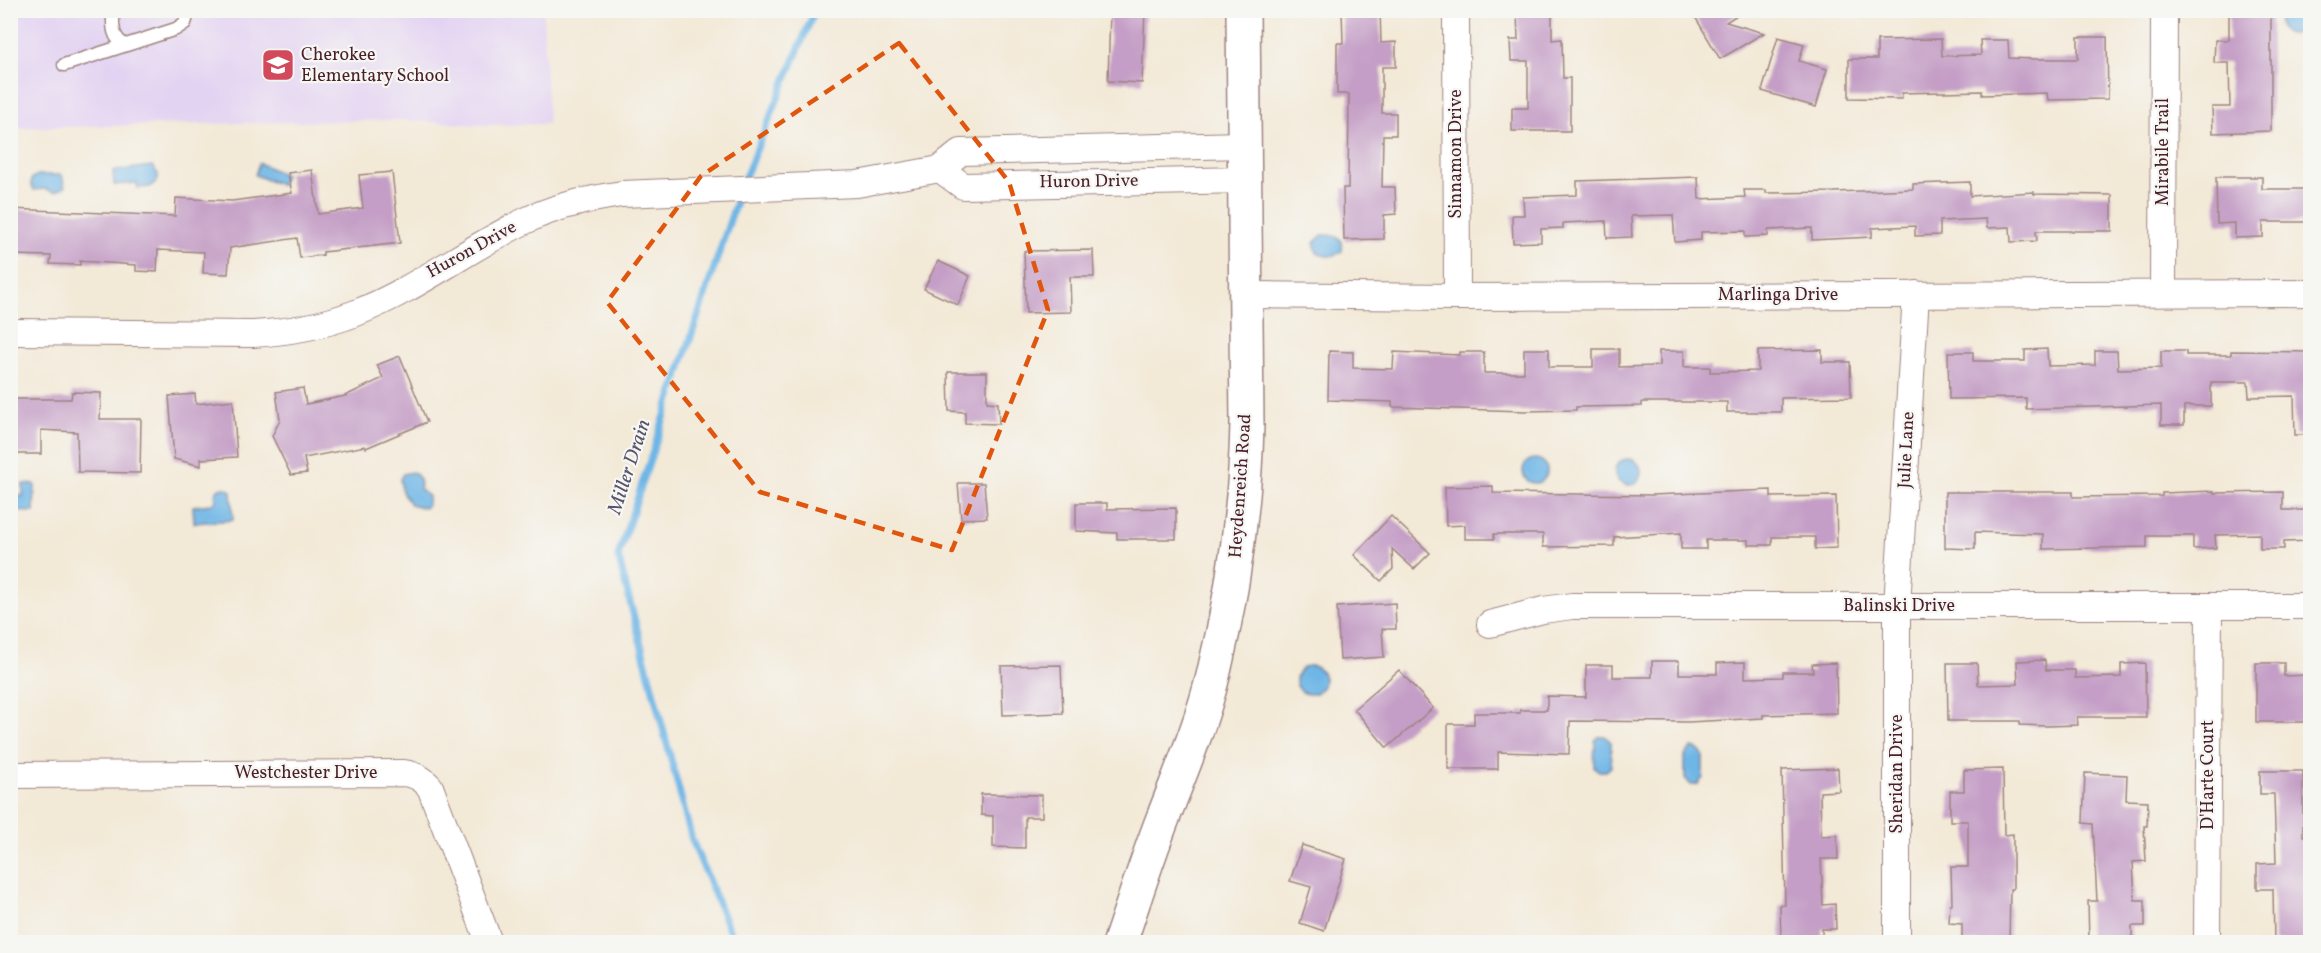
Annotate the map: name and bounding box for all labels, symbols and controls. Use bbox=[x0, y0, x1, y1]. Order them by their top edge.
place label: Cherokee Elementary School bbox=[301, 43, 449, 89]
school or university icon: Cherokee Elementary School bbox=[260, 47, 296, 83]
street label: Sinnamon Drive bbox=[1444, 89, 1469, 219]
street label: Mirabile Trail bbox=[2151, 98, 2176, 206]
street label: Huron Drive bbox=[1039, 169, 1139, 195]
street label: Huron Drive bbox=[423, 215, 521, 285]
street label: Marlinga Drive bbox=[1718, 283, 1838, 308]
street label: Julie Lane bbox=[1892, 411, 1922, 489]
street label: Heydenreich Road bbox=[1223, 413, 1259, 559]
water label: Miller Drain bbox=[601, 416, 658, 519]
street label: Balinski Drive bbox=[1843, 594, 1955, 619]
street label: Sheridan Drive bbox=[1885, 714, 1910, 834]
street label: D'Harte Court bbox=[2196, 720, 2221, 830]
street label: Westchester Drive bbox=[234, 761, 378, 786]

